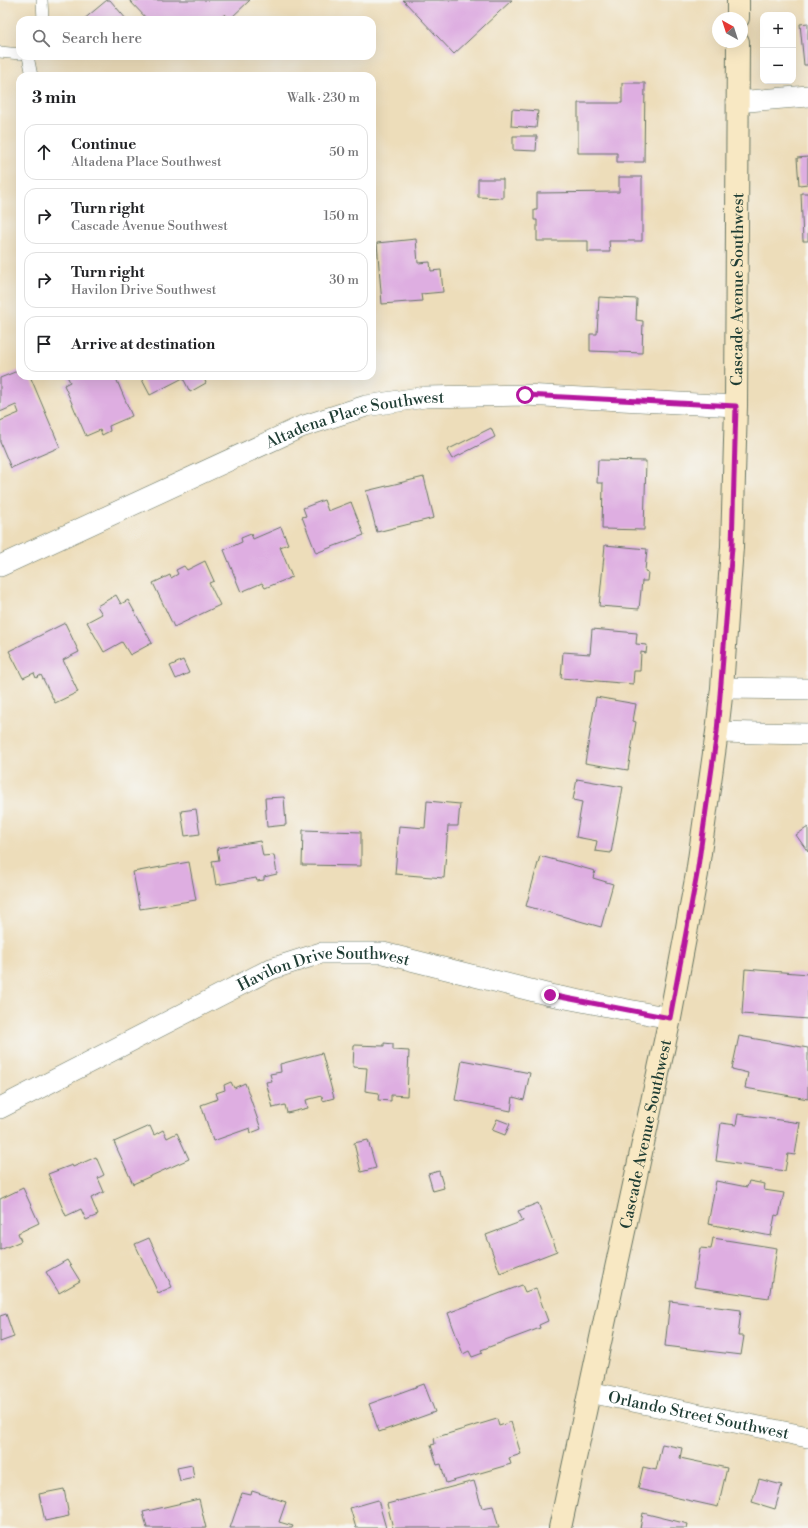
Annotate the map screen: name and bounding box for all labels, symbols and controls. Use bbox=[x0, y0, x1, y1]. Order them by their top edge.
north arrow bbox=[712, 12, 748, 48]
map controls bbox=[760, 12, 796, 84]
button: + bbox=[760, 12, 796, 48]
search box bbox=[16, 16, 376, 60]
icon: search bbox=[30, 27, 52, 49]
text: Search here bbox=[62, 29, 142, 48]
button: − bbox=[760, 48, 796, 84]
text: 3 min bbox=[32, 87, 76, 109]
text: Walk · 230 m bbox=[287, 90, 360, 106]
text: Continue bbox=[71, 135, 136, 154]
icon: ahead bbox=[33, 141, 55, 163]
text: 50 m bbox=[329, 144, 359, 160]
text: Altadena Place Southwest bbox=[71, 154, 222, 170]
street label: Cascade Avenue Southwest bbox=[727, 192, 748, 386]
text: Turn right bbox=[71, 199, 145, 218]
icon: right bbox=[33, 205, 55, 227]
text: 150 m bbox=[324, 208, 359, 224]
text: Cascade Avenue Southwest bbox=[71, 218, 228, 234]
text: Turn right bbox=[71, 263, 145, 282]
icon: right bbox=[33, 269, 55, 291]
text: 30 m bbox=[329, 272, 359, 288]
text: Havilon Drive Southwest bbox=[71, 282, 216, 298]
icon: arrive bbox=[33, 333, 55, 355]
text: Arrive at destination bbox=[71, 335, 215, 354]
route start bbox=[516, 386, 534, 404]
street label: Altadena Place Southwest bbox=[261, 388, 445, 454]
street label: Havilon Drive Southwest bbox=[234, 943, 412, 996]
route end bbox=[541, 986, 559, 1004]
street label: Cascade Avenue Southwest bbox=[616, 1037, 676, 1231]
street label: Orlando Street Southwest bbox=[606, 1387, 791, 1444]

